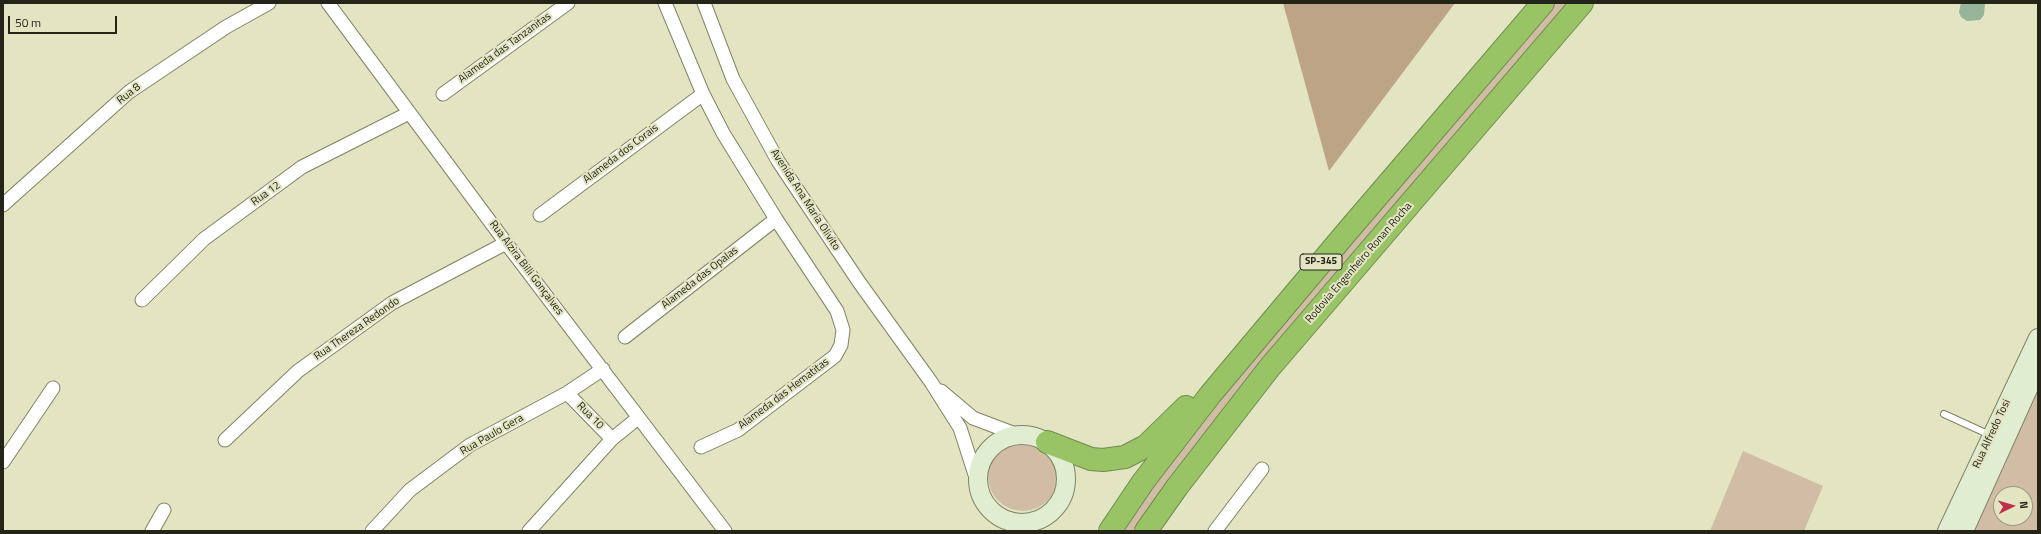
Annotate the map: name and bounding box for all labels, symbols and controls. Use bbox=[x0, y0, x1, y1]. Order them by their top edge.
scale bar bbox=[10, 8, 119, 34]
street label: Alameda das Tanzanitas bbox=[456, 10, 554, 86]
text: 50 m bbox=[15, 13, 41, 32]
street label: Rua 8 bbox=[114, 81, 144, 107]
street label: Alameda dos Corais bbox=[581, 121, 661, 187]
street label: Avenida Ana Maria Olivito bbox=[767, 147, 843, 253]
street label: Rua 12 bbox=[249, 179, 283, 209]
street label: Rodovia Engenheiro Ronan Rocha bbox=[1303, 200, 1415, 326]
street label: Rua Alzira Billi Gonçalves bbox=[486, 218, 566, 318]
street label: Alameda das Opalas bbox=[659, 244, 741, 312]
road number: SP-345 bbox=[1300, 254, 1342, 270]
street label: Rua Thereza Redondo bbox=[312, 295, 402, 363]
street label: Alameda das Hematitas bbox=[736, 356, 832, 432]
street label: Rua Alfredo Tosi bbox=[1970, 397, 2014, 471]
street label: Rua 10 bbox=[574, 400, 606, 432]
street label: Rua Paulo Gera bbox=[458, 412, 526, 458]
north arrow bbox=[1993, 486, 2033, 526]
text: N bbox=[2016, 501, 2032, 510]

